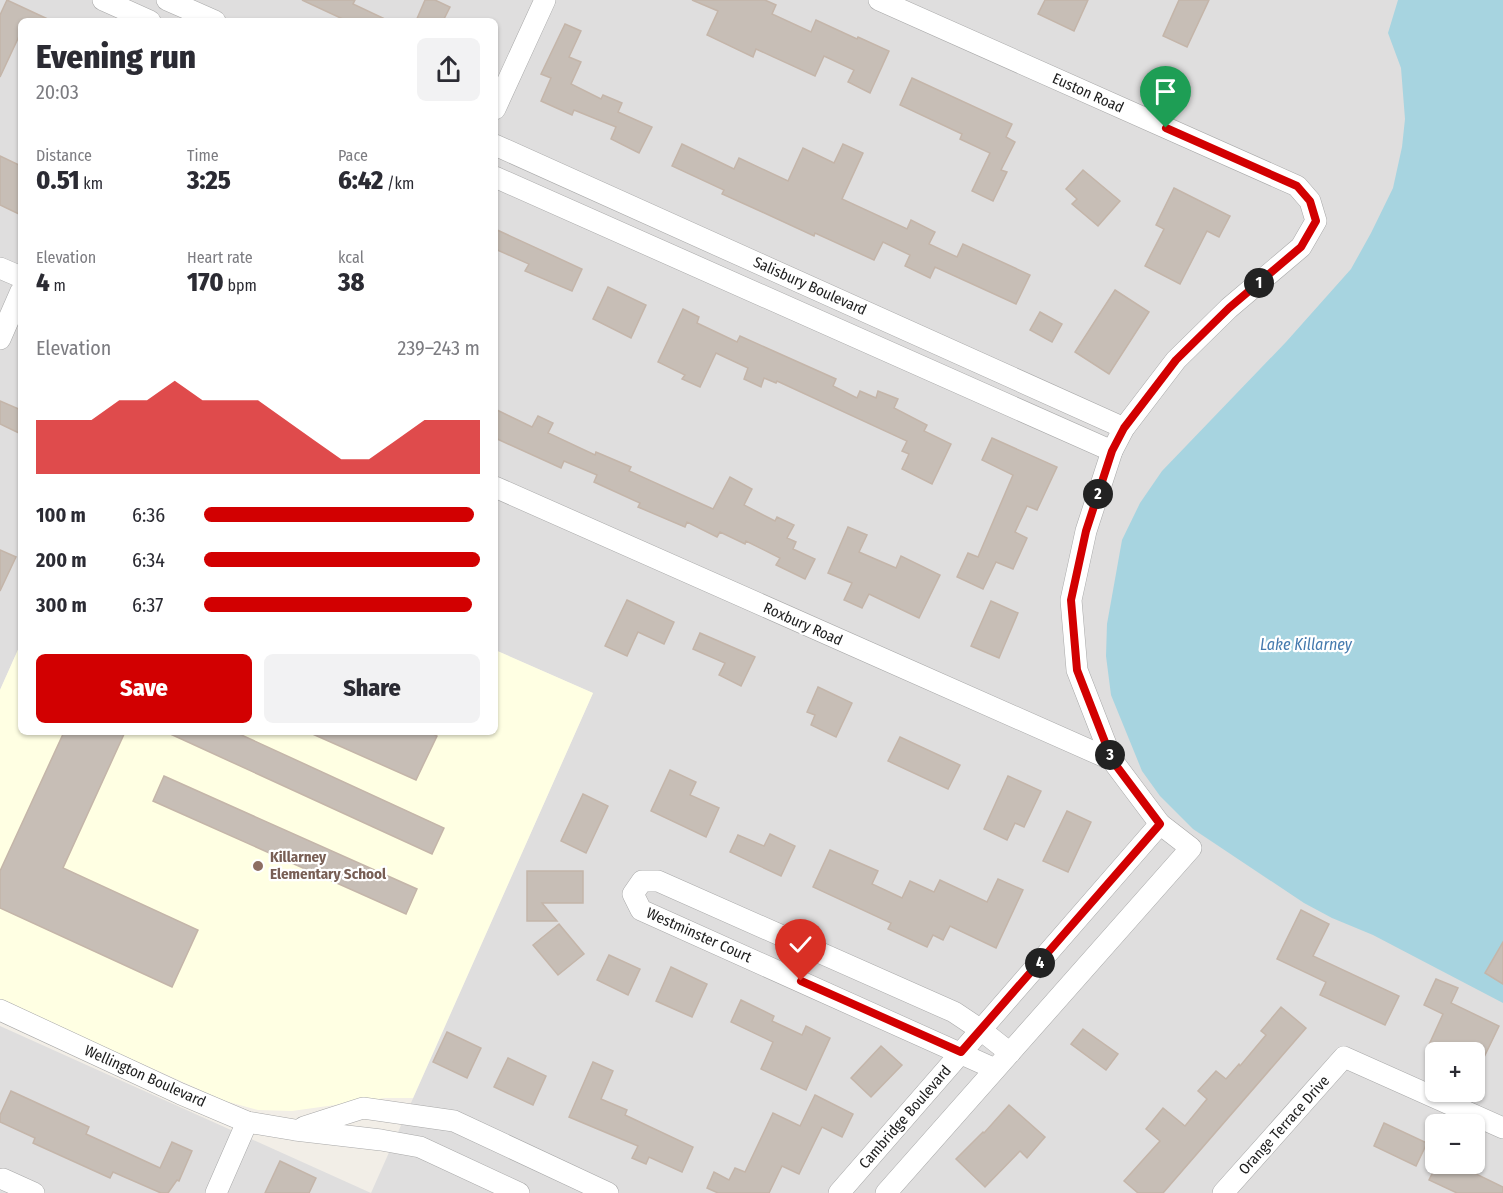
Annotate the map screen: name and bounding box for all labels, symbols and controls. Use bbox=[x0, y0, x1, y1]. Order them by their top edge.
text: Evening run bbox=[36, 37, 196, 77]
button: share bbox=[417, 38, 480, 101]
pin bbox=[1140, 66, 1191, 128]
street label: Euston Road bbox=[1050, 69, 1126, 117]
icon: arrive bbox=[1149, 75, 1182, 108]
text: 20:03 bbox=[36, 80, 79, 104]
text: Distance bbox=[36, 146, 92, 165]
text: Time bbox=[187, 146, 219, 165]
text: Pace bbox=[338, 146, 368, 165]
text: 0.51 bbox=[36, 165, 80, 196]
text: 3:25 bbox=[187, 165, 231, 196]
text: 6:42 bbox=[338, 165, 383, 196]
text: km bbox=[80, 174, 103, 193]
text: /km bbox=[383, 174, 414, 193]
text: Elevation bbox=[36, 248, 96, 267]
text: Heart rate bbox=[187, 248, 253, 267]
text: kcal bbox=[338, 248, 364, 267]
street label: Salisbury Boulevard bbox=[751, 253, 869, 319]
text: 4 bbox=[36, 267, 50, 298]
text: 170 bbox=[187, 267, 224, 298]
text: 38 bbox=[338, 267, 364, 298]
pin: 1 bbox=[1244, 268, 1274, 298]
text: 1 bbox=[1256, 273, 1262, 292]
text: m bbox=[50, 276, 66, 295]
text: bpm bbox=[224, 276, 257, 295]
text: Elevation bbox=[36, 336, 111, 360]
text: 239–243 m bbox=[398, 336, 480, 360]
pin: 2 bbox=[1083, 479, 1113, 509]
text: 2 bbox=[1094, 484, 1102, 503]
text: 100 m bbox=[36, 503, 86, 527]
text: 6:36 bbox=[132, 503, 165, 527]
text: 200 m bbox=[36, 548, 87, 572]
text: 6:34 bbox=[132, 548, 165, 572]
text: 300 m bbox=[36, 593, 87, 617]
text: 6:37 bbox=[132, 593, 163, 617]
street label: Roxbury Road bbox=[761, 599, 845, 649]
water label: Lake Killarney bbox=[1260, 635, 1353, 654]
button: Save bbox=[36, 654, 252, 723]
button: Share bbox=[264, 654, 480, 723]
pin: 3 bbox=[1095, 740, 1125, 770]
text: 3 bbox=[1106, 745, 1114, 764]
place label: Killarney Elementary School bbox=[270, 848, 387, 883]
marker: Killarney Elementary School bbox=[251, 859, 265, 873]
street label: Westminster Court bbox=[644, 904, 755, 966]
pin bbox=[775, 919, 826, 981]
icon: check bbox=[784, 928, 817, 961]
pin: 4 bbox=[1025, 948, 1055, 978]
text: 4 bbox=[1036, 953, 1044, 972]
street label: Wellington Boulevard bbox=[82, 1041, 208, 1111]
map controls bbox=[1425, 1042, 1485, 1174]
button: + bbox=[1425, 1042, 1485, 1102]
street label: Cambridge Boulevard bbox=[855, 1062, 955, 1172]
street label: Orange Terrace Drive bbox=[1235, 1072, 1333, 1178]
button: − bbox=[1425, 1114, 1485, 1174]

